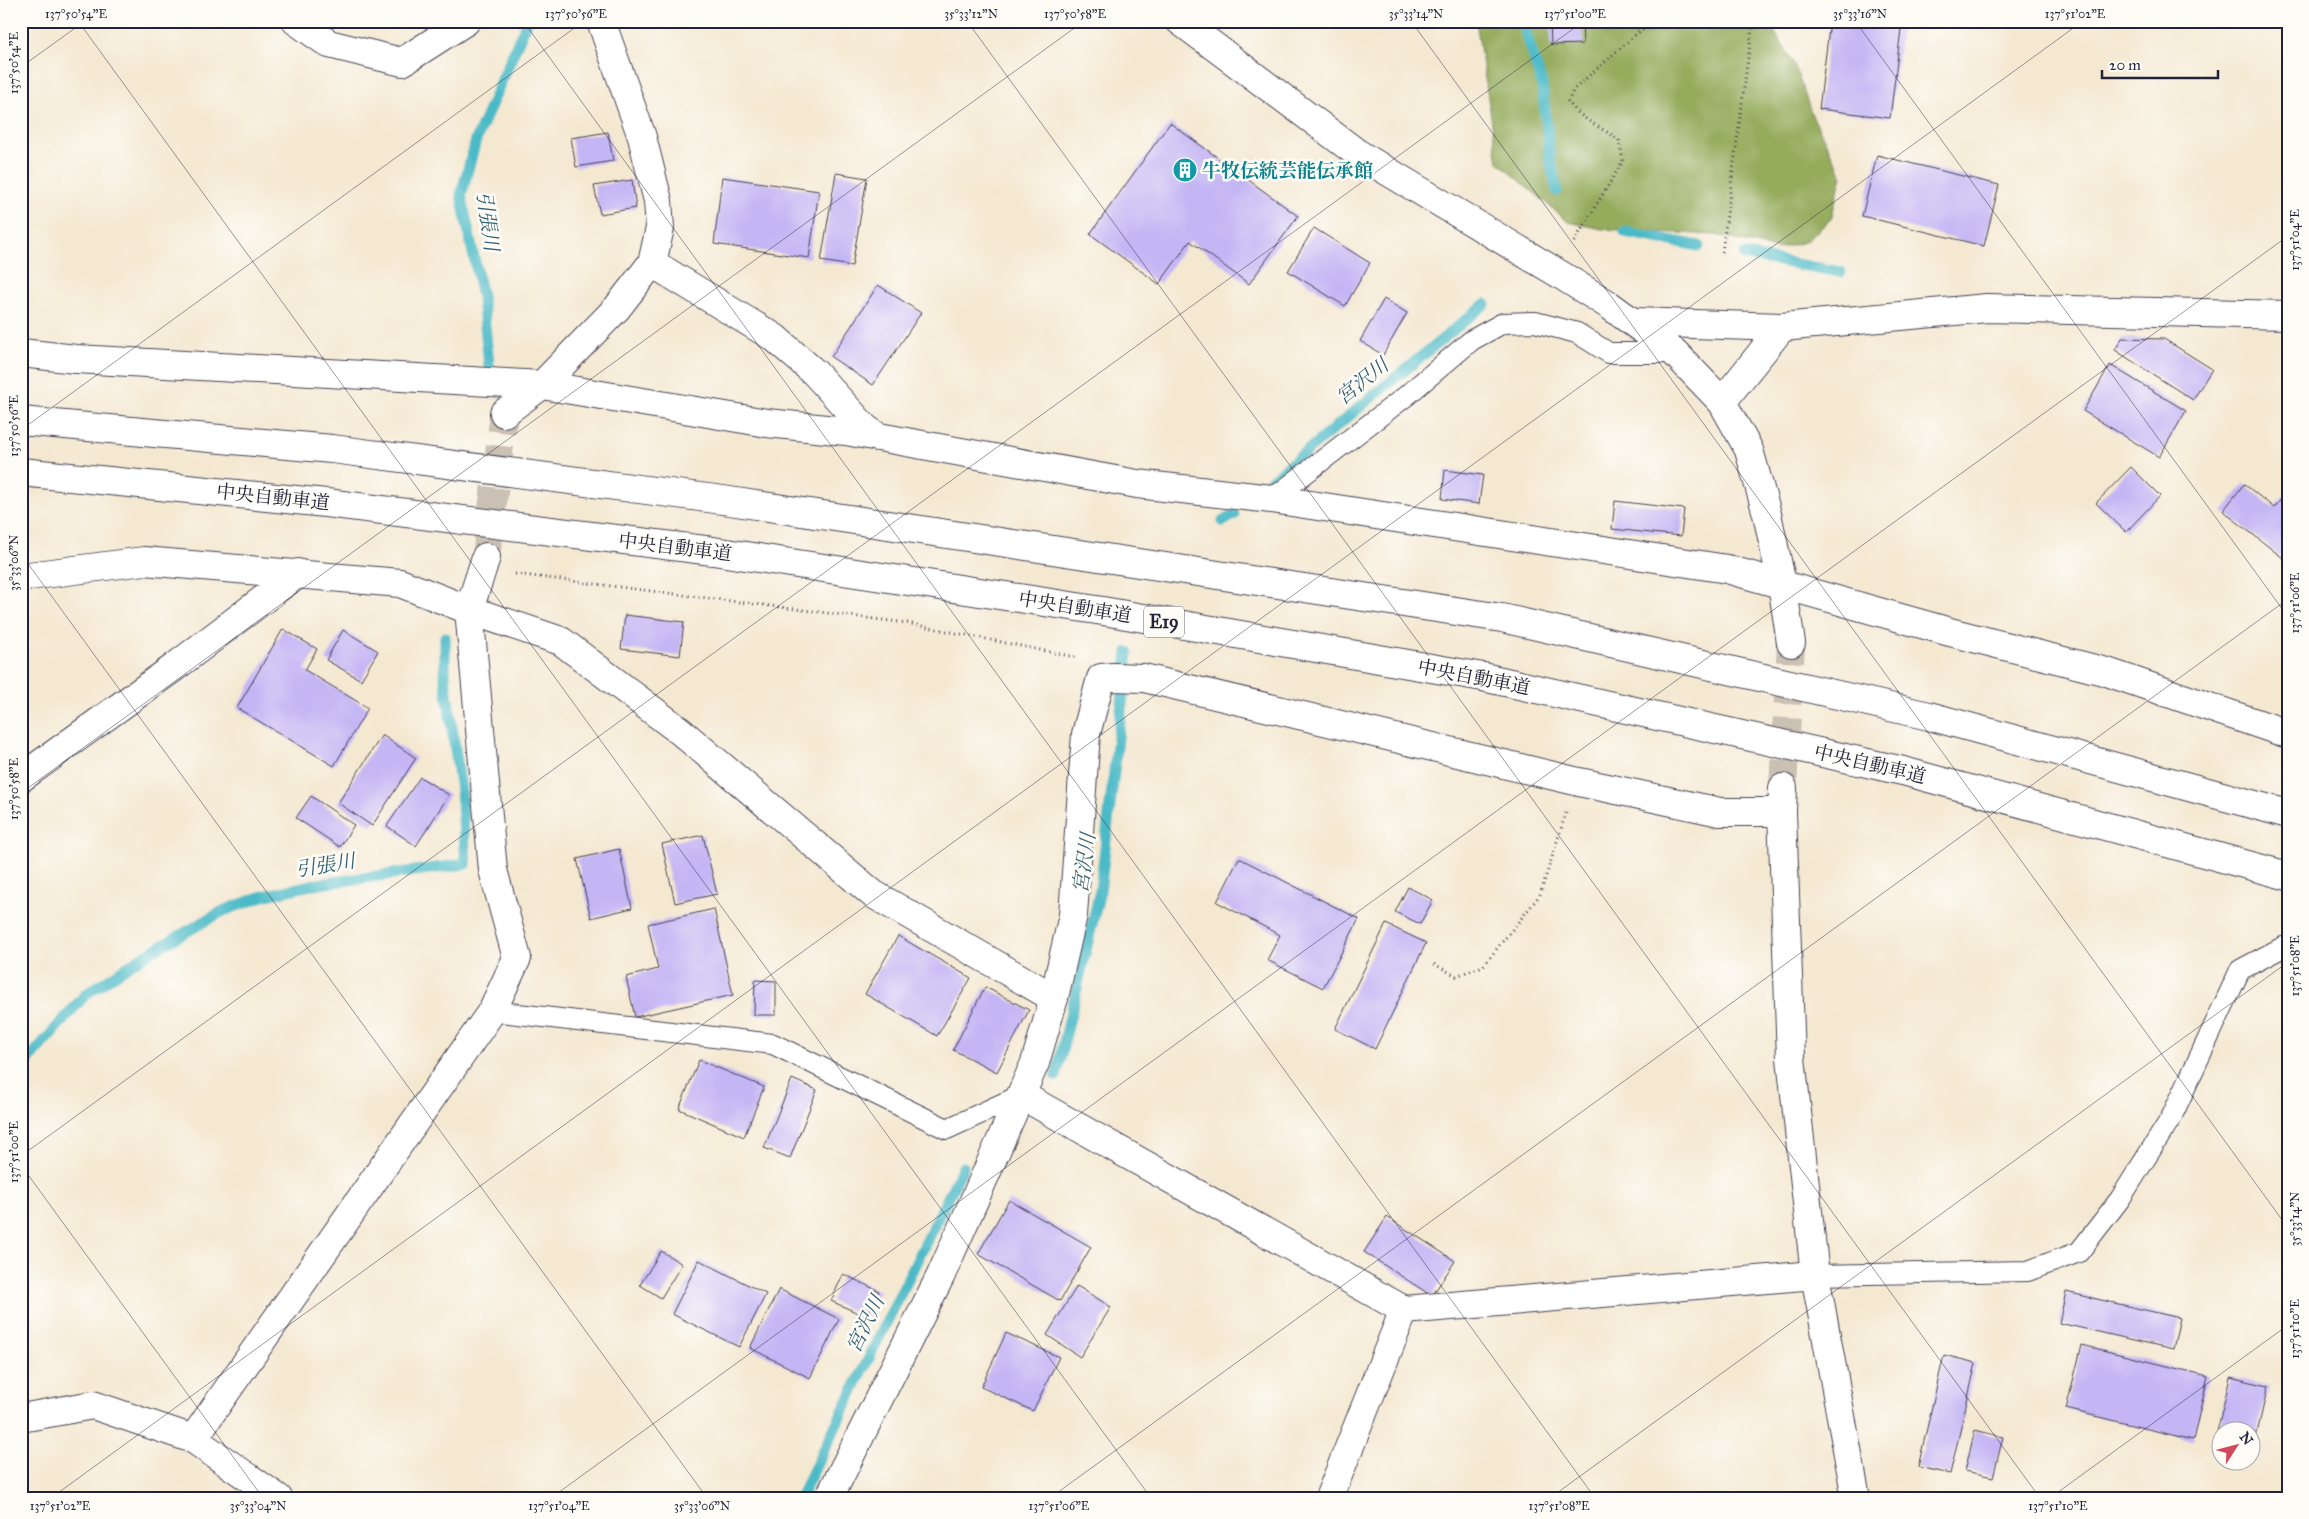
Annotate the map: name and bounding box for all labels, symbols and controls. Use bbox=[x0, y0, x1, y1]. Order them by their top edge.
text: 137°50'54"E bbox=[45, 7, 107, 21]
text: 137°50'56"E bbox=[545, 7, 607, 21]
text: 35°33'12"N bbox=[944, 7, 998, 21]
text: 137°50'58"E bbox=[1044, 7, 1106, 21]
text: 35°33'14"N bbox=[1389, 7, 1443, 21]
text: 137°51'00"E bbox=[1544, 7, 1606, 21]
text: 35°33'16"N bbox=[1833, 7, 1887, 21]
text: 137°51'02"E bbox=[2045, 7, 2106, 21]
text: 137°50'54"E bbox=[7, 32, 21, 94]
scale bar bbox=[2102, 48, 2218, 80]
text: 20 m bbox=[2109, 56, 2141, 74]
building icon: 牛牧伝統芸能伝承館 bbox=[1172, 157, 1198, 183]
place label: 牛牧伝統芸能伝承館 bbox=[1202, 159, 1373, 182]
water label: 引張川 bbox=[472, 190, 504, 254]
text: 137°51'04"E bbox=[2288, 209, 2302, 271]
water label: 宮沢川 bbox=[1331, 352, 1394, 409]
text: 137°50'56"E bbox=[7, 395, 21, 457]
street label: 中央自動車道 bbox=[215, 480, 331, 514]
street label: 中央自動車道 bbox=[617, 529, 733, 565]
text: 35°33'06"N bbox=[7, 535, 21, 591]
text: 137°51'06"E bbox=[2288, 572, 2302, 633]
street label: 中央自動車道 bbox=[1017, 587, 1133, 627]
road number: E19 bbox=[1144, 606, 1184, 638]
street label: 中央自動車道 bbox=[1416, 655, 1532, 699]
street label: 中央自動車道 bbox=[1812, 740, 1928, 788]
text: 137°50'58"E bbox=[7, 758, 21, 820]
water label: 宮沢川 bbox=[1068, 830, 1100, 894]
water label: 引張川 bbox=[293, 848, 358, 882]
text: 137°51'08"E bbox=[2288, 935, 2302, 997]
text: 137°51'00"E bbox=[7, 1121, 21, 1183]
text: 35°33'14"N bbox=[2288, 1192, 2302, 1246]
water label: 宮沢川 bbox=[841, 1290, 890, 1356]
text: 137°51'10"E bbox=[2288, 1299, 2302, 1359]
north arrow bbox=[2212, 1422, 2262, 1472]
text: N bbox=[2236, 1429, 2257, 1449]
text: 137°51'02"E bbox=[30, 1499, 91, 1513]
text: 35°33'04"N bbox=[230, 1499, 286, 1513]
text: 137°51'04"E bbox=[528, 1499, 590, 1513]
text: 35°33'06"N bbox=[674, 1499, 730, 1513]
text: 137°51'06"E bbox=[1029, 1499, 1090, 1513]
text: 137°51'08"E bbox=[1528, 1499, 1590, 1513]
text: 137°51'10"E bbox=[2028, 1499, 2088, 1513]

